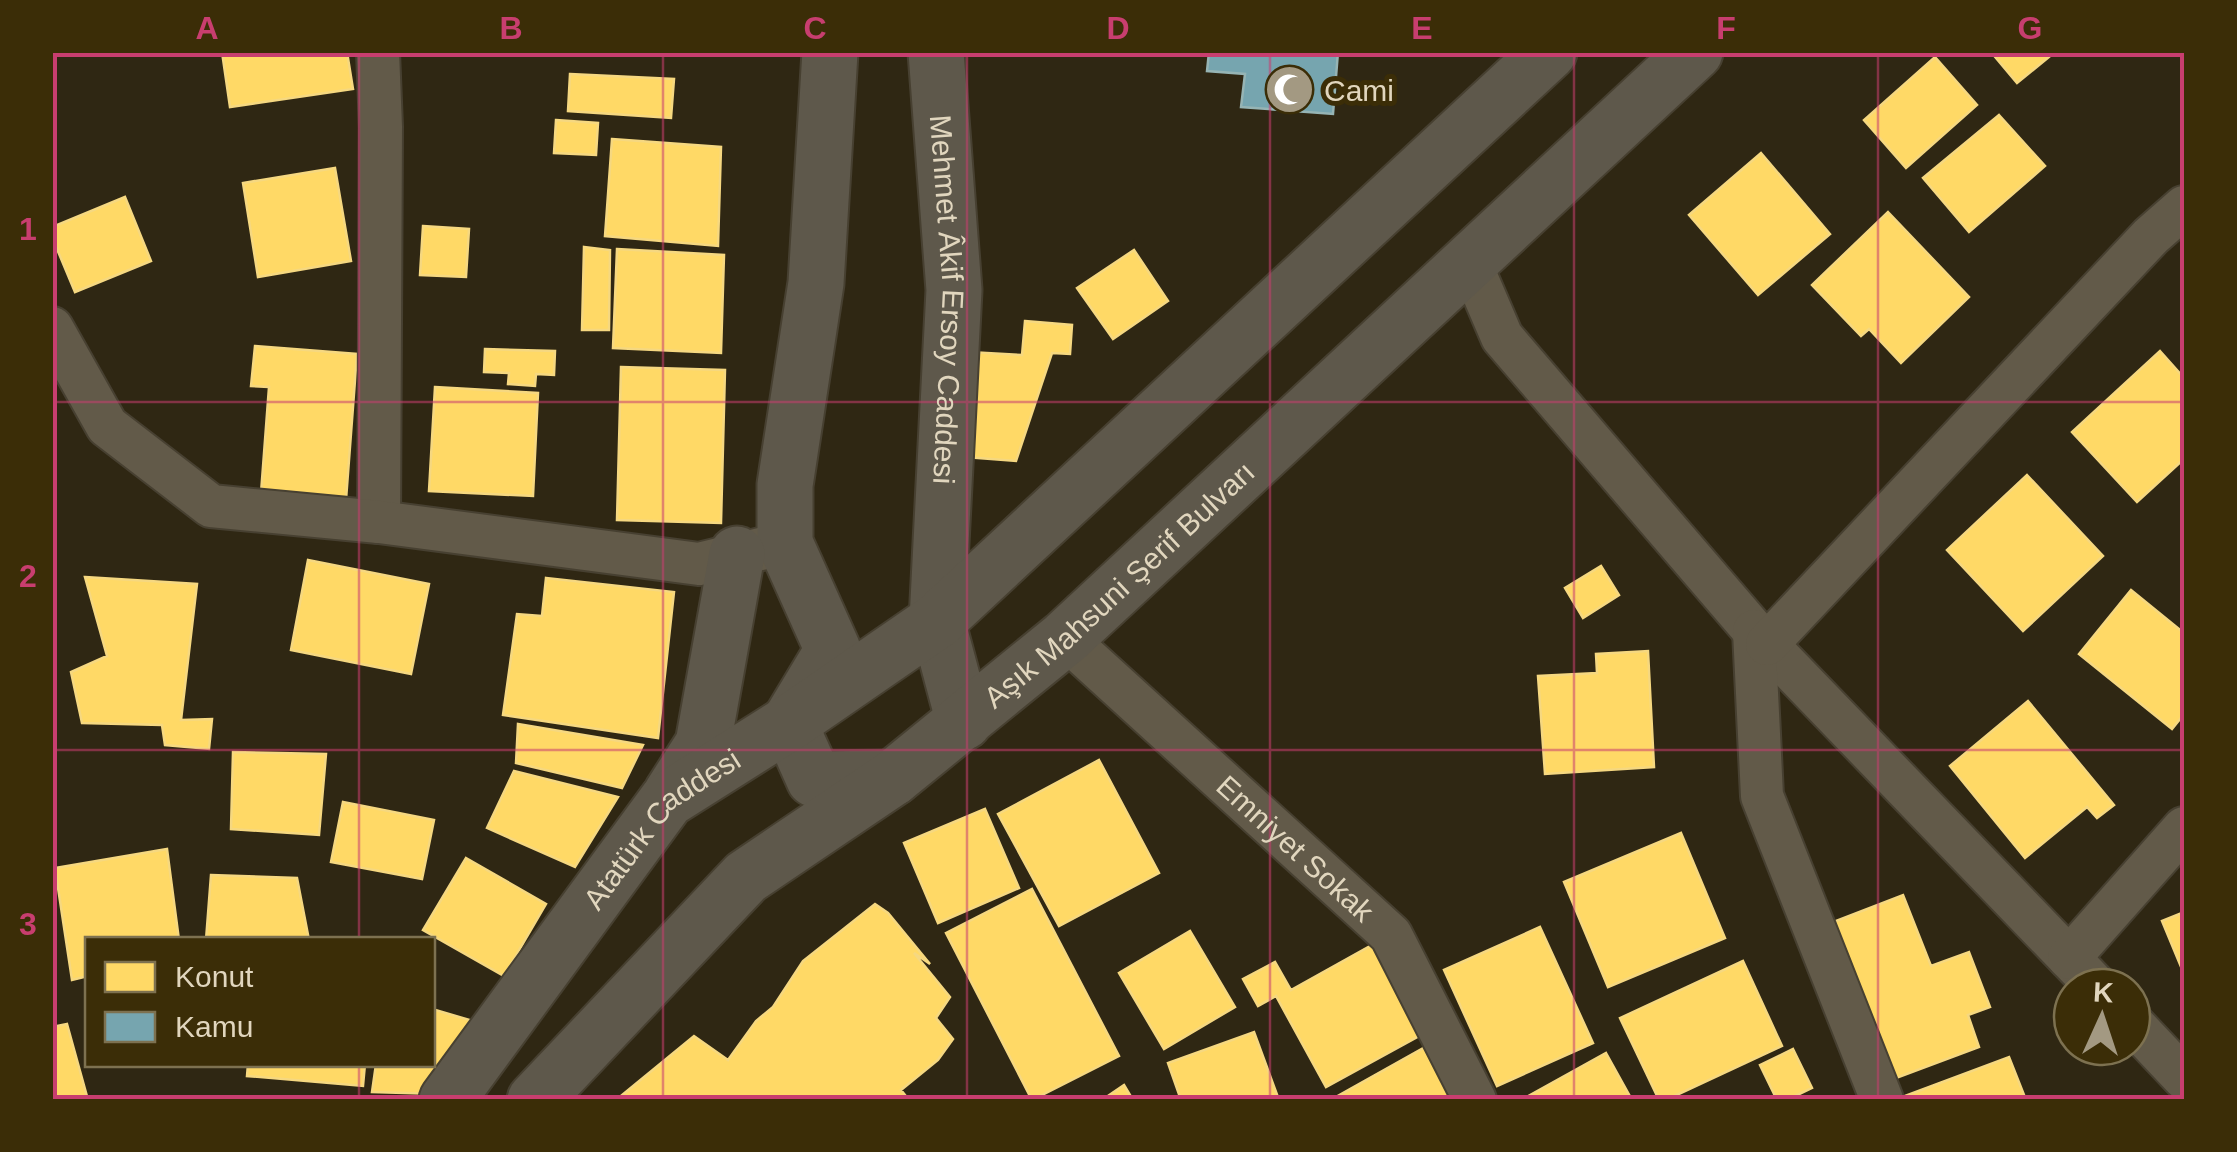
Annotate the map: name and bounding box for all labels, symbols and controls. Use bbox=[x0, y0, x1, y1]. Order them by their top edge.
text: A bbox=[195, 10, 219, 46]
text: B bbox=[499, 10, 523, 46]
text: C bbox=[803, 10, 827, 46]
text: D bbox=[1106, 10, 1130, 46]
text: E bbox=[1411, 10, 1433, 46]
text: F bbox=[1716, 10, 1736, 46]
text: G bbox=[2018, 10, 2042, 46]
mosque icon: Cami bbox=[1263, 64, 1315, 116]
place label: Cami bbox=[1324, 74, 1394, 107]
street label: Mehmet Âkif Ersoy Caddesi bbox=[924, 113, 971, 485]
text: 1 bbox=[19, 211, 37, 247]
street label: Aşık Mahsuni Şerif Bulvarı bbox=[977, 454, 1261, 714]
text: 2 bbox=[19, 558, 37, 594]
street label: Atatürk Caddesi bbox=[576, 742, 746, 915]
street label: Emniyet Sokak bbox=[1211, 769, 1381, 928]
text: 3 bbox=[19, 906, 37, 942]
legend bbox=[85, 937, 435, 1067]
text: Konut bbox=[175, 960, 254, 993]
north arrow bbox=[2052, 967, 2152, 1067]
text: K bbox=[2092, 977, 2114, 1009]
text: Kamu bbox=[175, 1010, 253, 1043]

